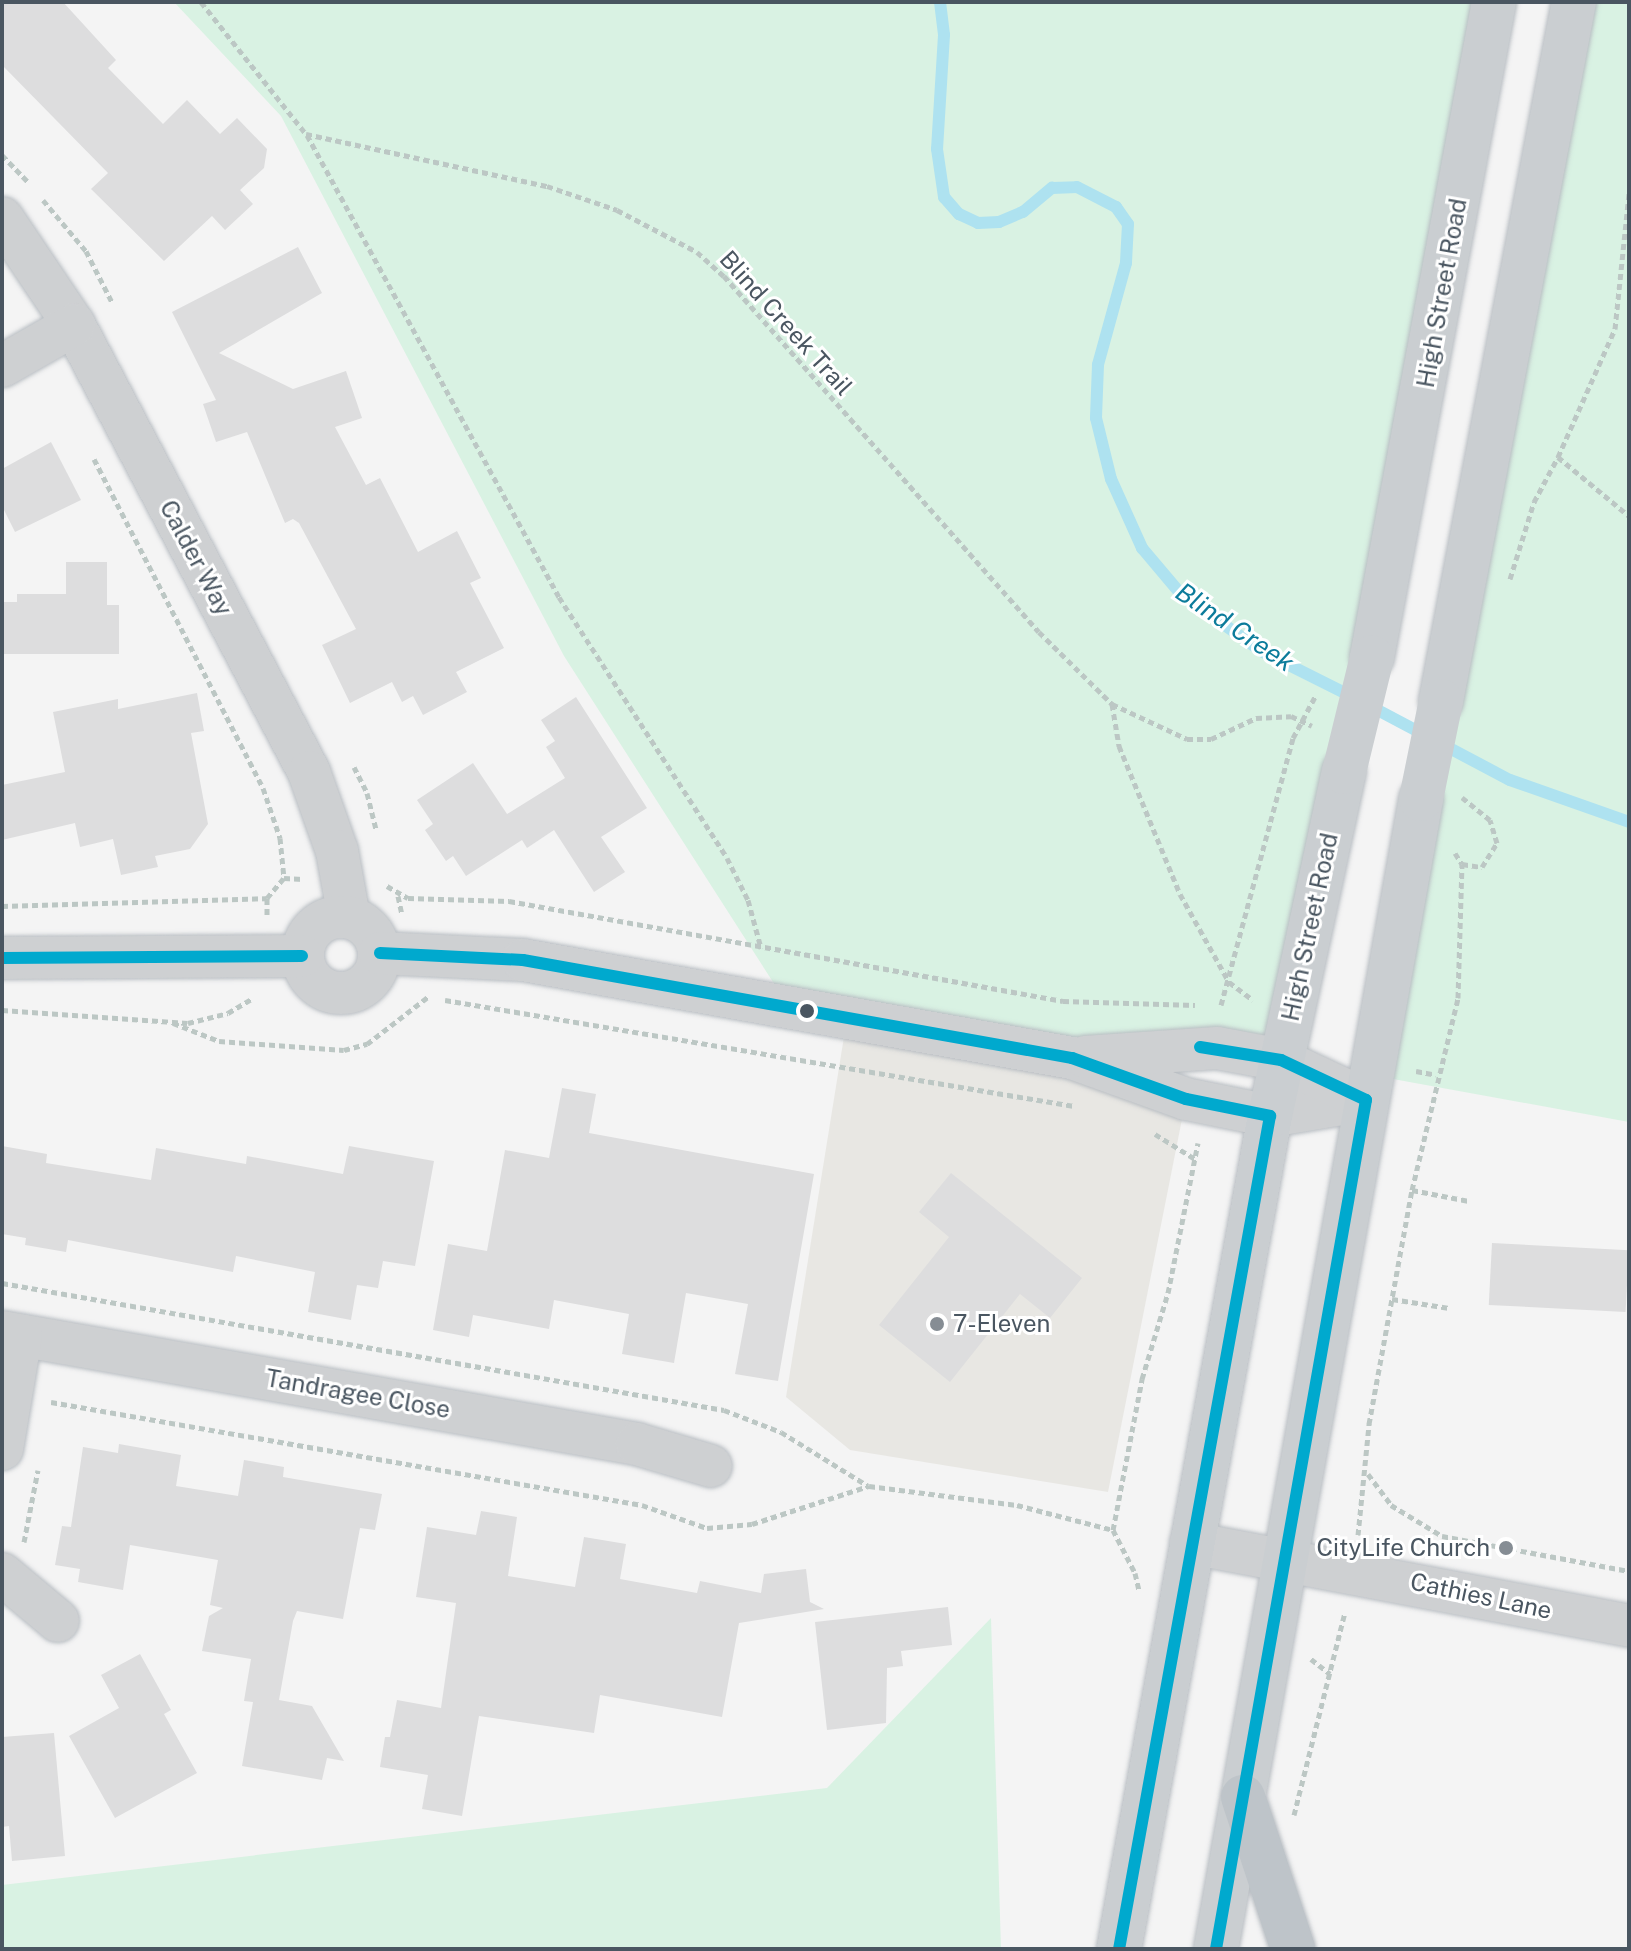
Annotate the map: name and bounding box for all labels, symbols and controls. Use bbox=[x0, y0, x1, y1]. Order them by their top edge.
street label: High Street Road bbox=[1411, 196, 1473, 390]
street label: Blind Creek Trail bbox=[714, 245, 858, 401]
street label: Calder Way bbox=[153, 495, 239, 621]
water label: Blind Creek bbox=[1170, 576, 1300, 678]
street label: High Street Road bbox=[1276, 830, 1344, 1024]
unlabelled marker bbox=[799, 1003, 815, 1019]
place label: 7-Eleven bbox=[953, 1310, 1050, 1338]
marker: 7-Eleven bbox=[928, 1315, 946, 1333]
street label: Tandragee Close bbox=[264, 1364, 452, 1424]
place label: CityLife Church bbox=[1316, 1534, 1490, 1562]
marker: CityLife Church bbox=[1497, 1539, 1515, 1557]
street label: Cathies Lane bbox=[1408, 1567, 1554, 1625]

